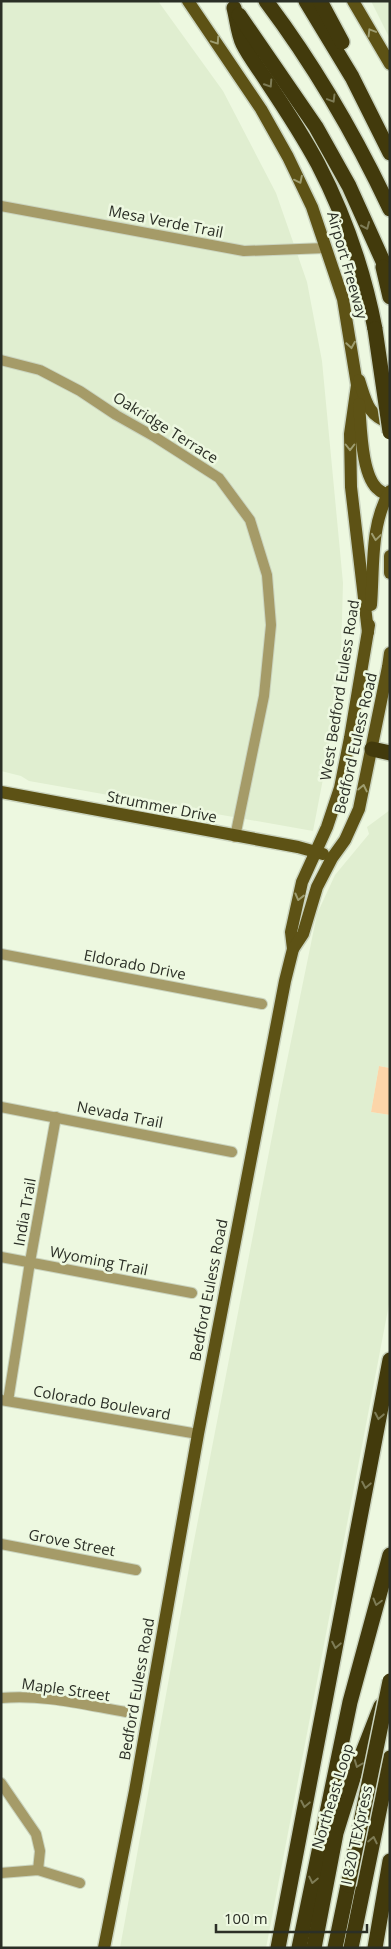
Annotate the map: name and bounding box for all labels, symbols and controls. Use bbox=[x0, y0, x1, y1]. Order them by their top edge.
one-way arrow bbox=[368, 29, 378, 38]
one-way arrow bbox=[210, 36, 219, 45]
one-way arrow bbox=[263, 78, 272, 88]
one-way arrow bbox=[326, 94, 336, 103]
one-way arrow bbox=[293, 175, 303, 184]
street label: Mesa Verde Trail bbox=[107, 200, 225, 242]
street label: Airport Freeway bbox=[323, 209, 373, 322]
one-way arrow bbox=[360, 221, 371, 230]
one-way arrow bbox=[346, 341, 356, 350]
street label: Oakridge Terrace bbox=[110, 387, 222, 467]
one-way arrow bbox=[345, 444, 355, 451]
one-way arrow bbox=[371, 533, 382, 541]
street label: West Bedford Euless Road bbox=[316, 598, 362, 782]
street label: Bedford Euless Road bbox=[330, 671, 380, 815]
one-way arrow bbox=[357, 784, 368, 793]
street label: Strummer Drive bbox=[105, 786, 219, 826]
one-way arrow bbox=[294, 892, 305, 901]
street label: Eldorado Drive bbox=[82, 944, 188, 984]
street label: Nevada Trail bbox=[75, 1096, 165, 1132]
street label: India Trail bbox=[8, 1176, 40, 1248]
street label: Bedford Euless Road bbox=[184, 1217, 232, 1363]
street label: Wyoming Trail bbox=[48, 1241, 150, 1279]
street label: Colorado Boulevard bbox=[32, 1380, 172, 1424]
one-way arrow bbox=[375, 1412, 385, 1420]
one-way arrow bbox=[361, 1481, 372, 1489]
street label: Grove Street bbox=[27, 1524, 117, 1560]
one-way arrow bbox=[372, 1598, 383, 1607]
street label: Bedford Euless Road bbox=[114, 1616, 158, 1762]
one-way arrow bbox=[331, 1640, 341, 1649]
street label: Maple Street bbox=[21, 1673, 111, 1705]
street label: Northeast Loop bbox=[306, 1741, 358, 1851]
one-way arrow bbox=[354, 1760, 364, 1768]
street label: I 820 TEXpress bbox=[336, 1784, 376, 1886]
one-way arrow bbox=[301, 1800, 311, 1809]
one-way arrow bbox=[367, 1836, 378, 1844]
one-way arrow bbox=[308, 1876, 319, 1884]
scale bar bbox=[216, 1902, 367, 1934]
text: 100 m bbox=[224, 1908, 268, 1928]

